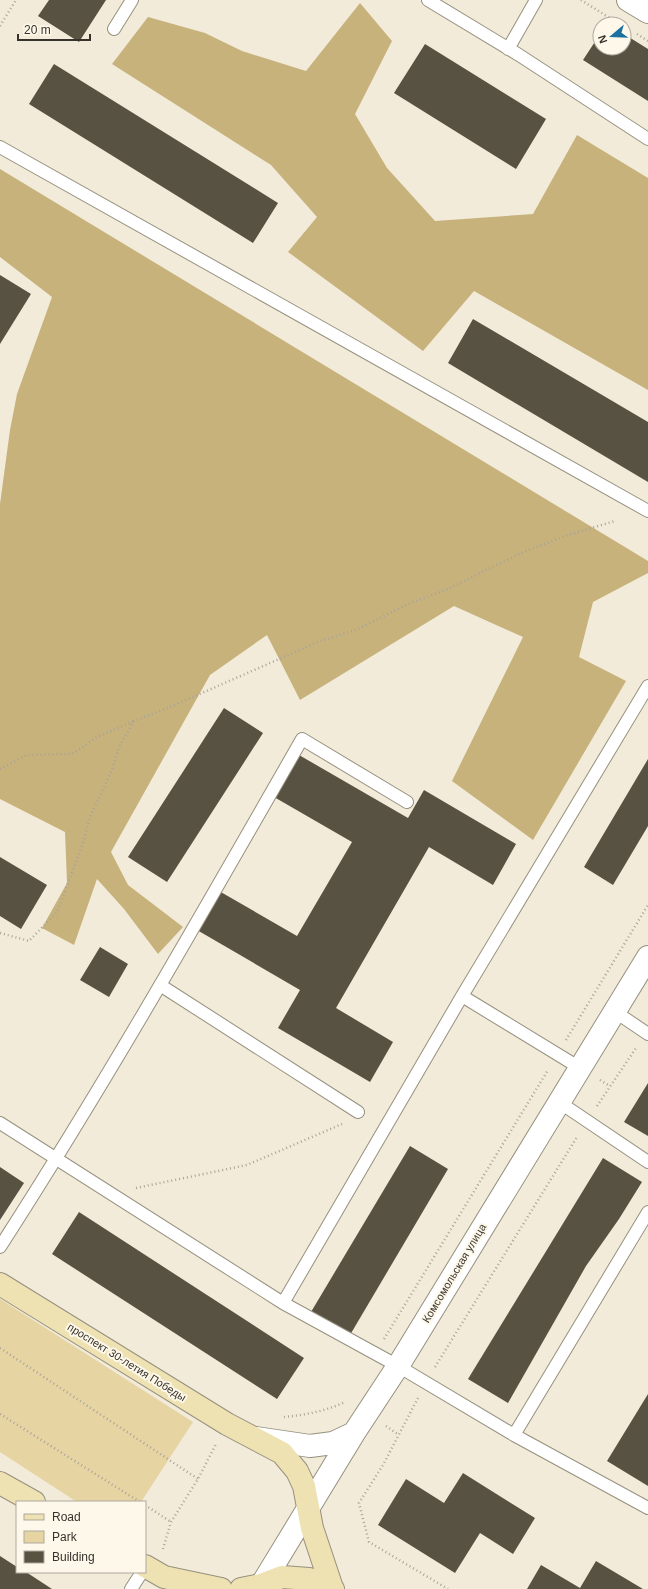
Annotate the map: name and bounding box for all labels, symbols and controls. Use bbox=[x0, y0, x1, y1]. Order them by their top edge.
scale bar bbox=[18, 16, 90, 42]
north arrow bbox=[592, 16, 632, 56]
text: 20 m bbox=[24, 23, 51, 37]
text: N bbox=[596, 33, 610, 45]
street label: Комсомольская улица bbox=[420, 1221, 489, 1325]
street label: проспект 30-летия Победы bbox=[66, 1320, 189, 1404]
legend bbox=[16, 1501, 146, 1573]
text: Road bbox=[52, 1510, 81, 1524]
text: Park bbox=[52, 1530, 78, 1544]
text: Building bbox=[52, 1550, 95, 1564]

